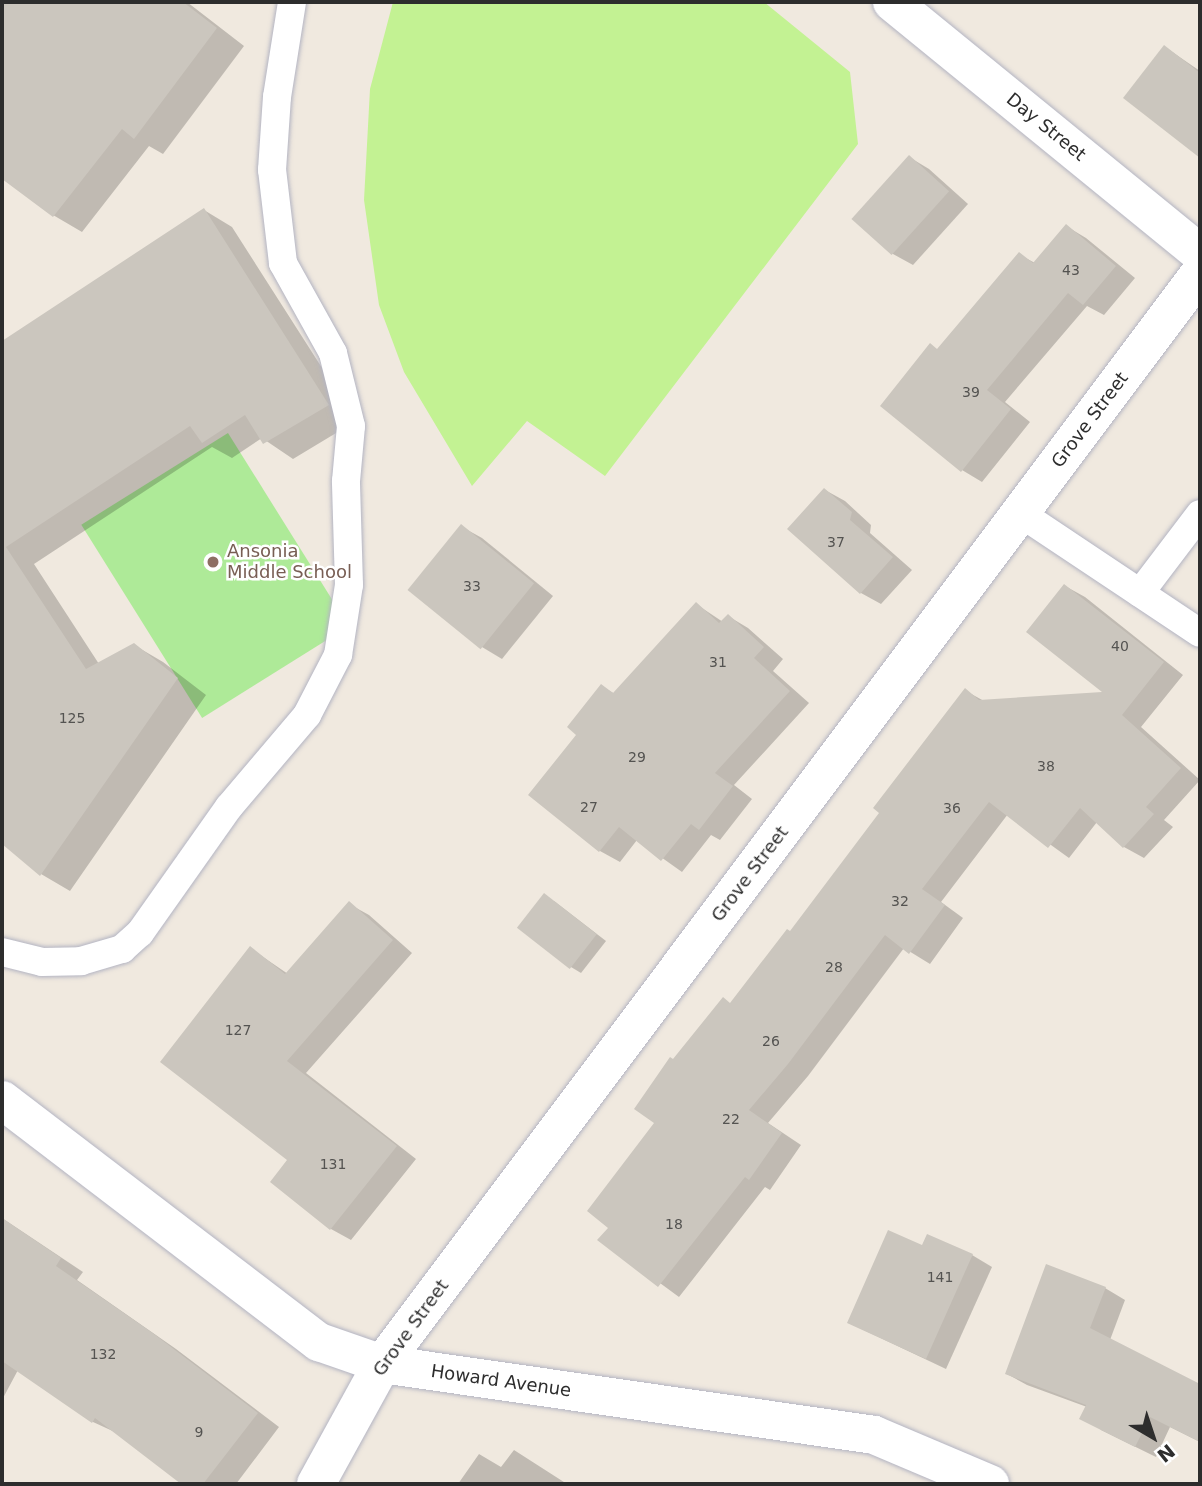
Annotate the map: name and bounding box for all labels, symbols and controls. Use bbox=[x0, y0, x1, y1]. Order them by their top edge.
street label: Day Street bbox=[1002, 88, 1090, 166]
house number: 43 bbox=[1062, 262, 1080, 278]
street label: Grove Street bbox=[1047, 368, 1133, 472]
house number: 39 bbox=[962, 384, 980, 400]
house number: 37 bbox=[827, 534, 845, 550]
place label: Ansonia Middle School bbox=[227, 541, 352, 584]
marker: Ansonia Middle School bbox=[205, 554, 221, 570]
house number: 33 bbox=[463, 578, 481, 594]
house number: 40 bbox=[1111, 638, 1129, 654]
house number: 31 bbox=[709, 654, 727, 670]
house number: 125 bbox=[59, 710, 85, 726]
house number: 29 bbox=[628, 749, 646, 765]
house number: 38 bbox=[1037, 758, 1055, 774]
house number: 27 bbox=[580, 799, 598, 815]
house number: 36 bbox=[943, 800, 961, 816]
street label: Grove Street bbox=[707, 822, 793, 926]
house number: 32 bbox=[891, 893, 909, 909]
house number: 28 bbox=[825, 959, 843, 975]
house number: 127 bbox=[225, 1022, 251, 1038]
house number: 26 bbox=[762, 1033, 780, 1049]
house number: 22 bbox=[722, 1111, 740, 1127]
house number: 131 bbox=[320, 1156, 346, 1172]
house number: 18 bbox=[665, 1216, 683, 1232]
house number: 141 bbox=[927, 1269, 953, 1285]
street label: Grove Street bbox=[369, 1275, 453, 1381]
house number: 132 bbox=[90, 1346, 116, 1362]
street label: Howard Avenue bbox=[429, 1360, 573, 1402]
north arrow bbox=[1118, 1402, 1188, 1472]
house number: 9 bbox=[195, 1424, 203, 1440]
text: N bbox=[1153, 1440, 1179, 1467]

